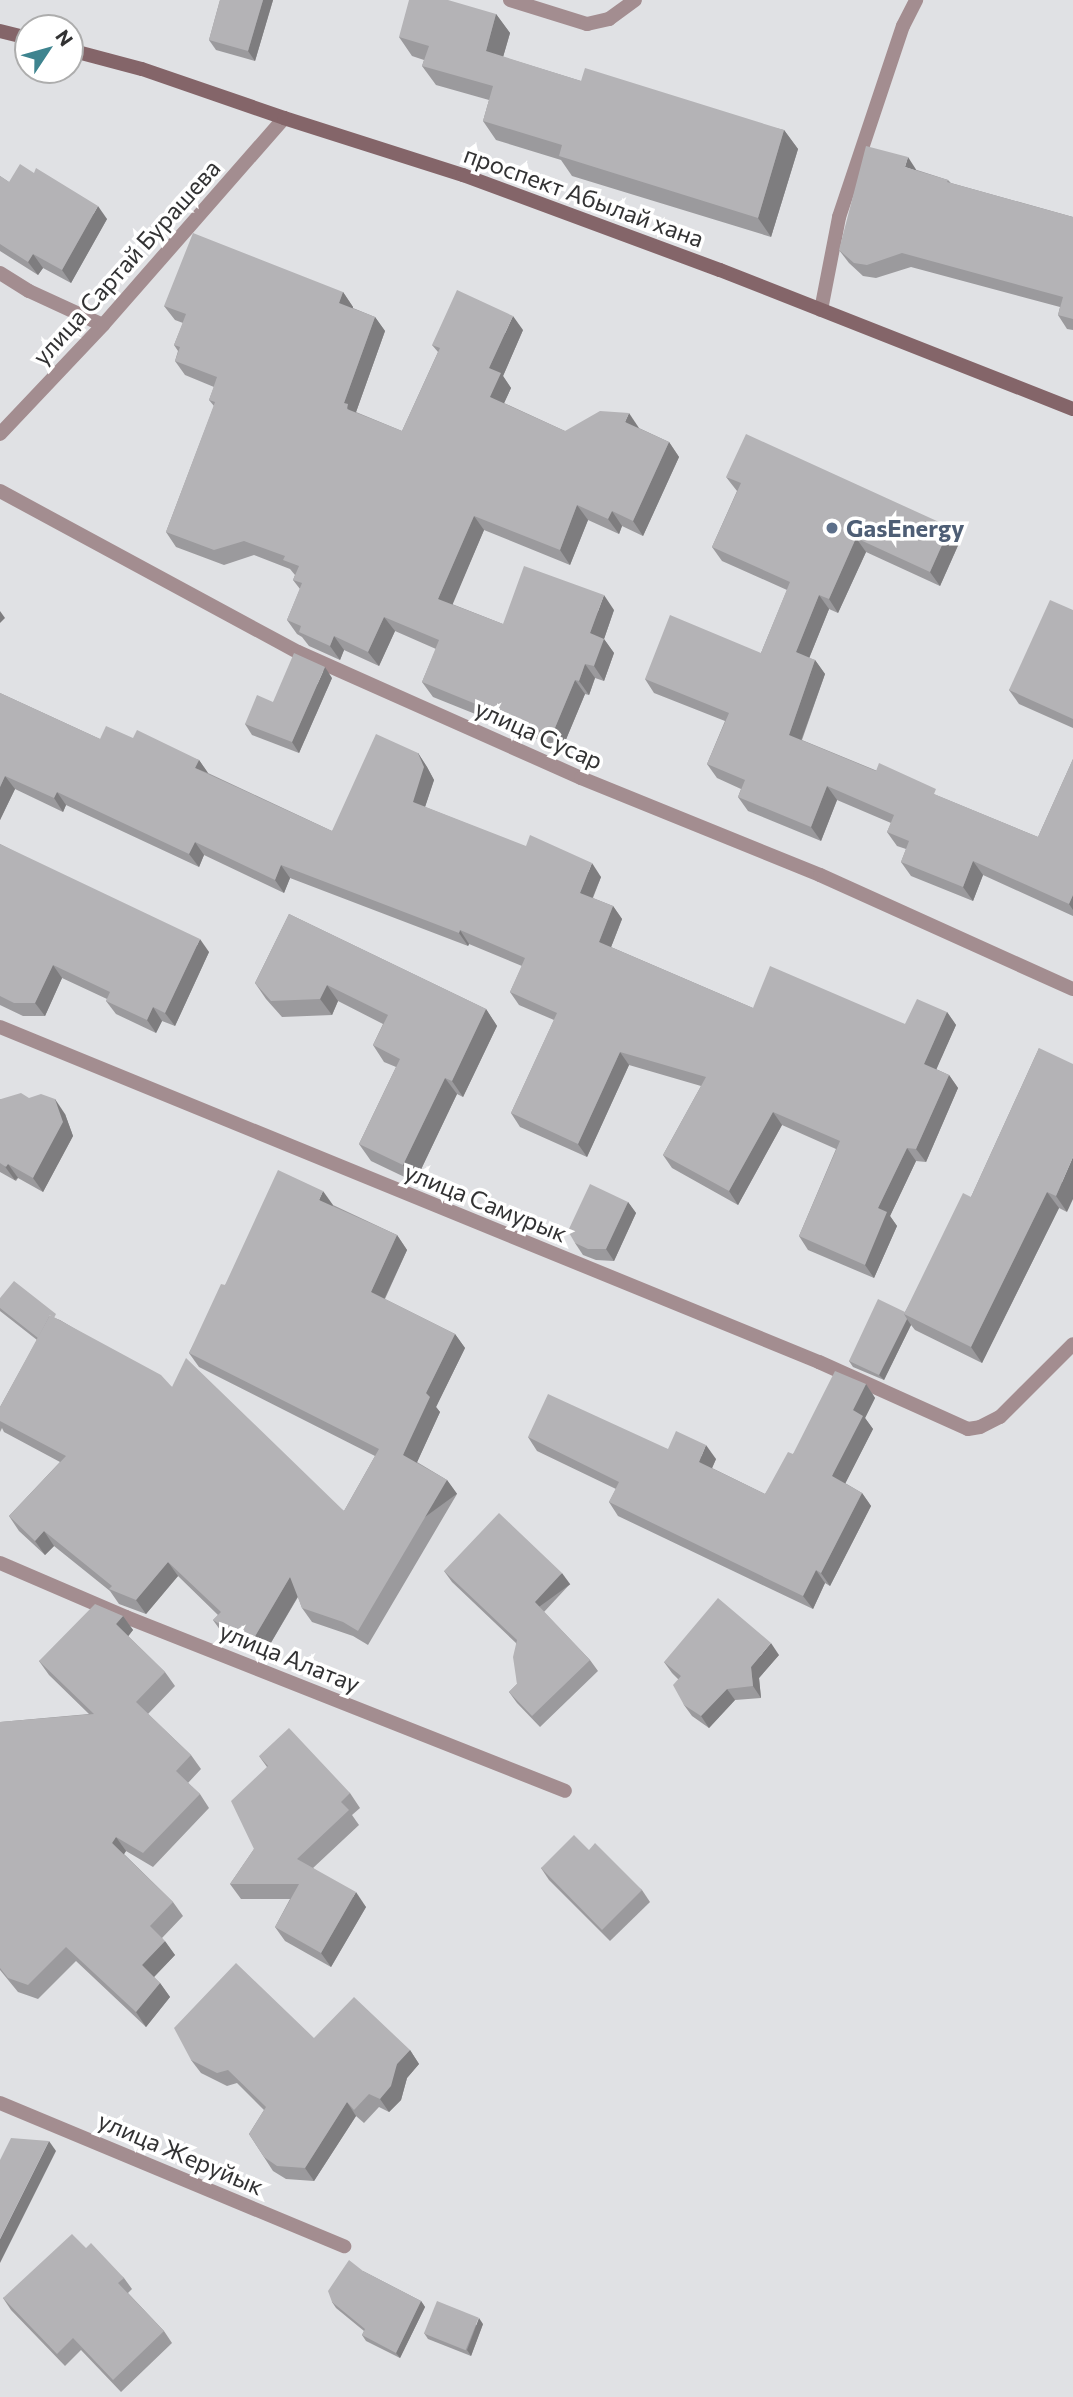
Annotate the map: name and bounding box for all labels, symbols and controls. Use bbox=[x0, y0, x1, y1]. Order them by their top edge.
north arrow bbox=[14, 14, 84, 84]
text: N bbox=[51, 25, 78, 50]
street label: проспект Абылай хана bbox=[460, 139, 708, 253]
street label: улица Сартай Бурашева bbox=[26, 153, 226, 371]
place label: GasEnergy bbox=[846, 514, 964, 542]
marker: GasEnergy bbox=[824, 520, 840, 536]
street label: улица Сусар bbox=[471, 693, 607, 775]
street label: улица Самурык bbox=[401, 1156, 571, 1248]
street label: улица Алатау bbox=[216, 1616, 364, 1698]
street label: улица Жеруйык bbox=[94, 2105, 268, 2201]

